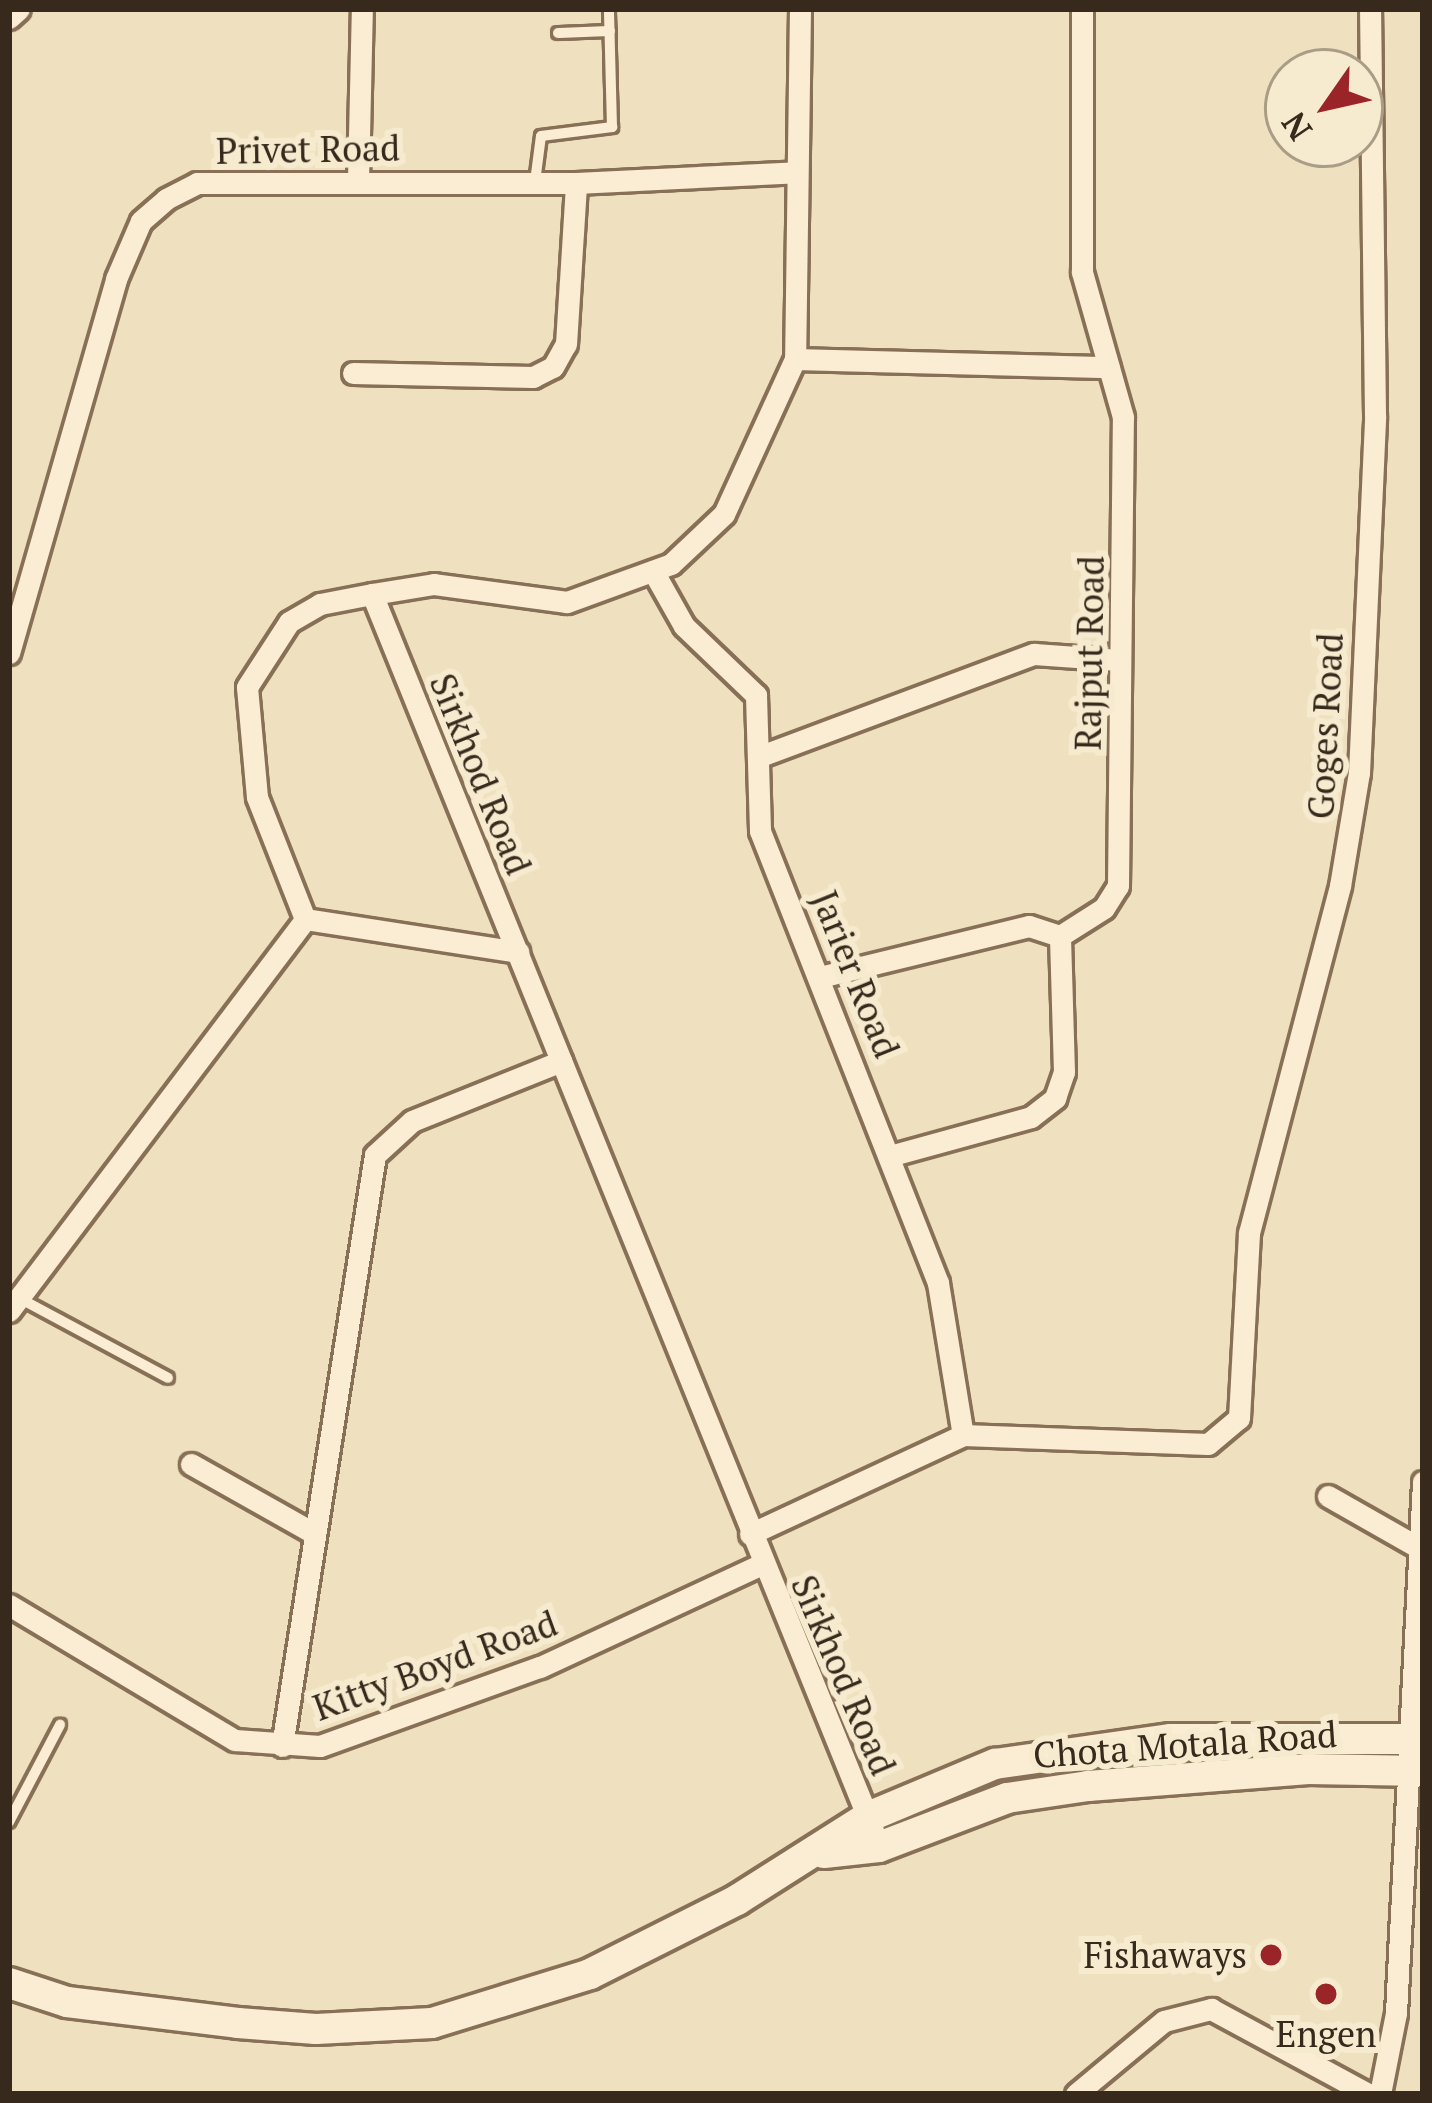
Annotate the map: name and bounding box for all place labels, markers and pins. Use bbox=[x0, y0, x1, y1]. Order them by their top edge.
place label: Fishaways bbox=[1084, 1933, 1247, 1977]
marker: Fishaways bbox=[1258, 1942, 1284, 1968]
marker: Engen bbox=[1313, 1981, 1339, 2007]
place label: Engen bbox=[1276, 2012, 1376, 2056]

